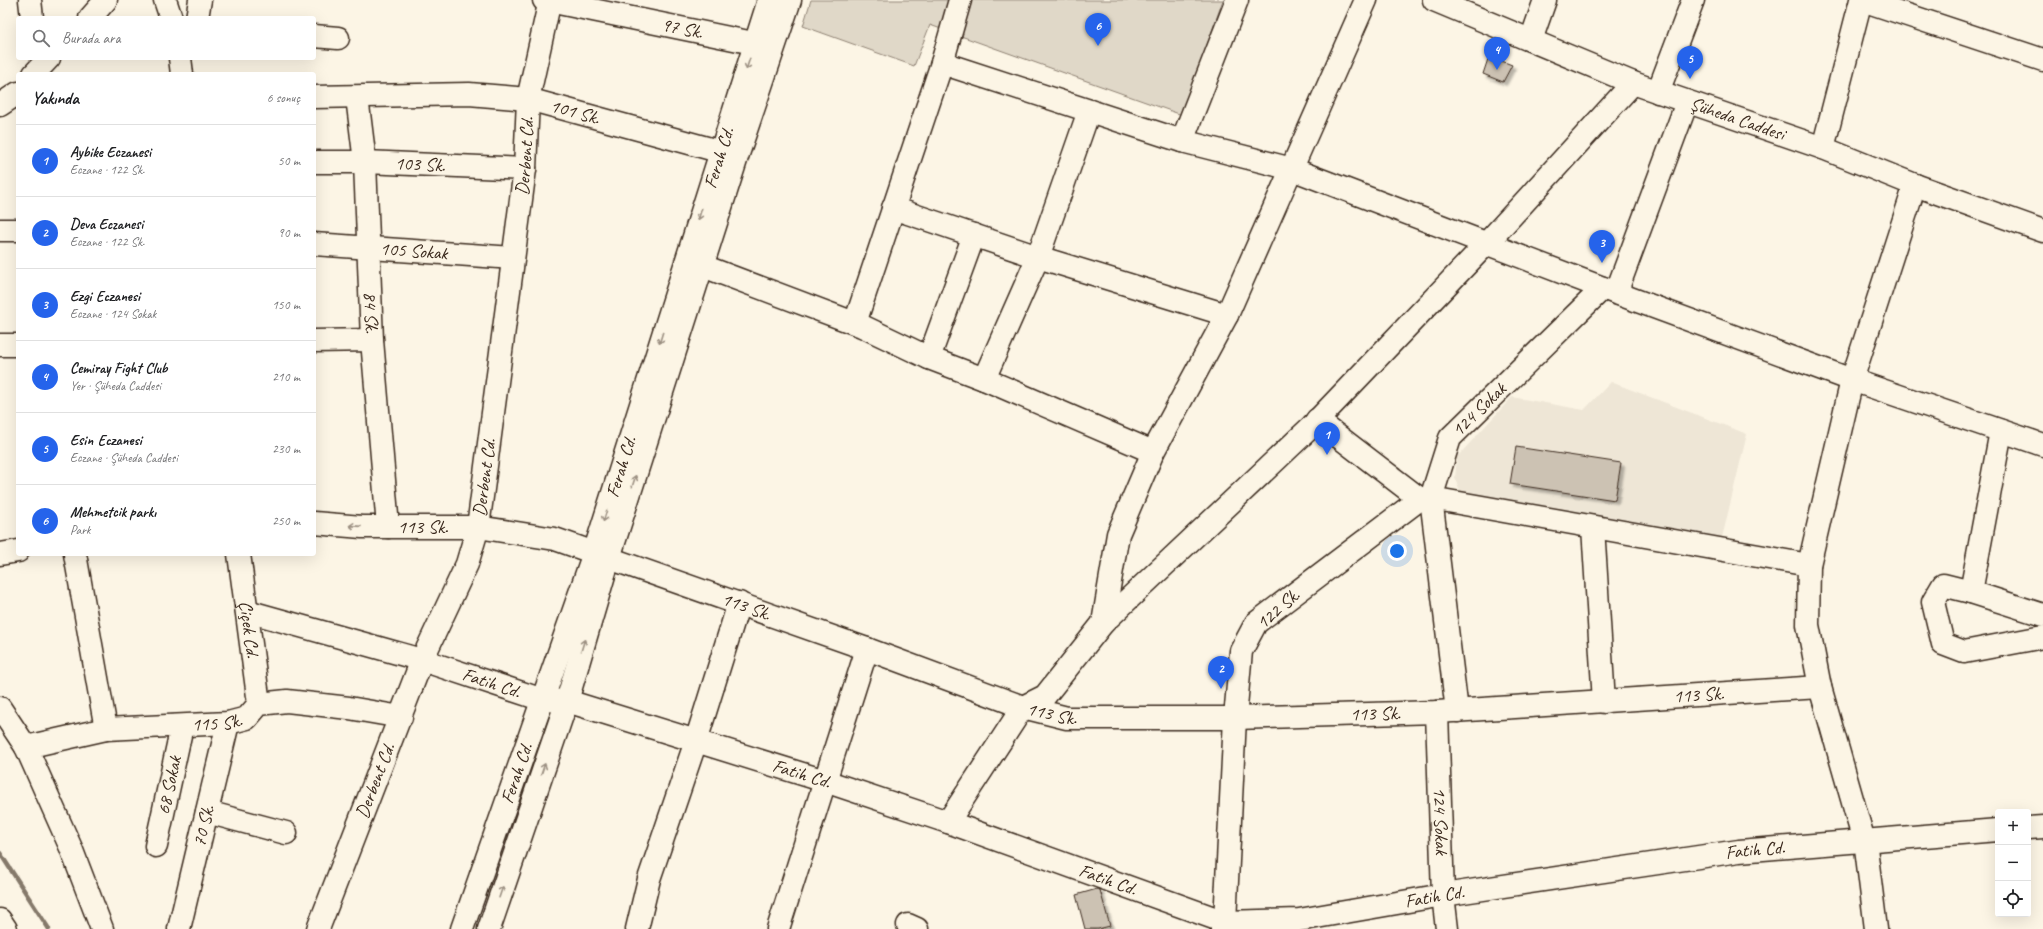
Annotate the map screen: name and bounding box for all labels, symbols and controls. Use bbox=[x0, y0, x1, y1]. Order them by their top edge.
street label: 97 Sk. bbox=[659, 12, 705, 44]
pin: 6 bbox=[1085, 13, 1111, 46]
search box bbox=[16, 16, 316, 60]
icon: search bbox=[30, 27, 52, 49]
text: Burada ara bbox=[62, 29, 120, 48]
pin: 4 bbox=[1484, 37, 1510, 70]
pin: 5 bbox=[1677, 46, 1703, 79]
one-way arrow bbox=[744, 57, 751, 70]
text: Yakında bbox=[32, 88, 79, 109]
text: 6 sonuç bbox=[267, 90, 300, 106]
street label: Şüheda Caddesi bbox=[1687, 91, 1790, 147]
street label: 101 Sk. bbox=[548, 94, 603, 130]
street label: Derbent Cd. bbox=[510, 116, 539, 197]
street label: Ferah Cd. bbox=[698, 124, 740, 191]
text: Aybike Eczanesi bbox=[70, 143, 151, 162]
street label: 103 Sk. bbox=[394, 151, 446, 178]
text: 1 bbox=[42, 153, 48, 169]
text: 50 m bbox=[278, 153, 300, 169]
text: Eczane · 122 Sk. bbox=[70, 162, 145, 178]
one-way arrow bbox=[696, 208, 703, 221]
text: Deva Eczanesi bbox=[70, 215, 143, 234]
text: 2 bbox=[42, 225, 48, 241]
text: 90 m bbox=[278, 225, 300, 241]
pin: 3 bbox=[1589, 230, 1615, 263]
text: Eczane · 122 Sk. bbox=[70, 234, 145, 250]
street label: 105 Sokak bbox=[379, 237, 449, 265]
text: Ezgi Eczanesi bbox=[70, 287, 140, 306]
street label: 84 Sk. bbox=[358, 291, 384, 334]
text: 3 bbox=[42, 297, 48, 313]
text: 150 m bbox=[272, 297, 300, 313]
text: Eczane · 124 Sokak bbox=[70, 306, 156, 322]
one-way arrow bbox=[657, 332, 664, 345]
text: Cemiray Fight Club bbox=[70, 359, 167, 378]
text: 4 bbox=[42, 369, 48, 385]
text: 210 m bbox=[272, 369, 300, 385]
street label: 124 Sokak bbox=[1446, 377, 1512, 442]
text: Yer · Şüheda Caddesi bbox=[70, 378, 161, 394]
pin: 1 bbox=[1314, 422, 1340, 455]
text: Esin Eczanesi bbox=[70, 431, 142, 450]
street label: Ferah Cd. bbox=[600, 433, 642, 500]
street label: Derbent Cd. bbox=[468, 437, 502, 518]
text: 5 bbox=[42, 441, 48, 457]
text: 230 m bbox=[272, 441, 300, 457]
text: Eczane · Şüheda Caddesi bbox=[70, 450, 178, 466]
one-way arrow bbox=[631, 475, 638, 488]
text: Mehmetcik parkı bbox=[70, 503, 156, 522]
one-way arrow bbox=[601, 509, 608, 522]
text: 6 bbox=[42, 513, 48, 529]
text: 250 m bbox=[272, 513, 300, 529]
street label: 113 Sk. bbox=[398, 515, 448, 539]
text: Park bbox=[70, 522, 91, 538]
one-way arrow bbox=[349, 523, 362, 530]
your location bbox=[1387, 541, 1407, 561]
street label: 122 Sk. bbox=[1251, 583, 1305, 635]
street label: 113 Sk. bbox=[719, 587, 774, 626]
street label: Çiçek Cd. bbox=[233, 599, 265, 660]
one-way arrow bbox=[580, 639, 587, 652]
pin: 2 bbox=[1208, 656, 1234, 689]
street label: Fatih Cd. bbox=[459, 662, 524, 704]
street label: 113 Sk. bbox=[1673, 681, 1725, 709]
street label: 113 Sk. bbox=[1024, 696, 1077, 730]
street label: 113 Sk. bbox=[1350, 701, 1401, 727]
street label: 115 Sk. bbox=[191, 708, 245, 737]
street label: Derbent Cd. bbox=[350, 740, 401, 822]
street label: Ferah Cd. bbox=[495, 740, 538, 807]
street label: 68 Sokak bbox=[151, 753, 187, 817]
street label: Fatih Cd. bbox=[770, 753, 834, 794]
one-way arrow bbox=[540, 763, 548, 775]
street label: 124 Sokak bbox=[1427, 787, 1454, 856]
street label: 70 Sk. bbox=[187, 803, 220, 849]
map controls bbox=[1995, 809, 2031, 917]
button: + bbox=[1995, 809, 2031, 845]
street label: Fatih Cd. bbox=[1724, 835, 1786, 865]
button: − bbox=[1995, 845, 2031, 881]
street label: Fatih Cd. bbox=[1076, 858, 1140, 901]
street label: Fatih Cd. bbox=[1403, 880, 1466, 913]
button: locate bbox=[1995, 881, 2031, 917]
one-way arrow bbox=[498, 886, 506, 898]

